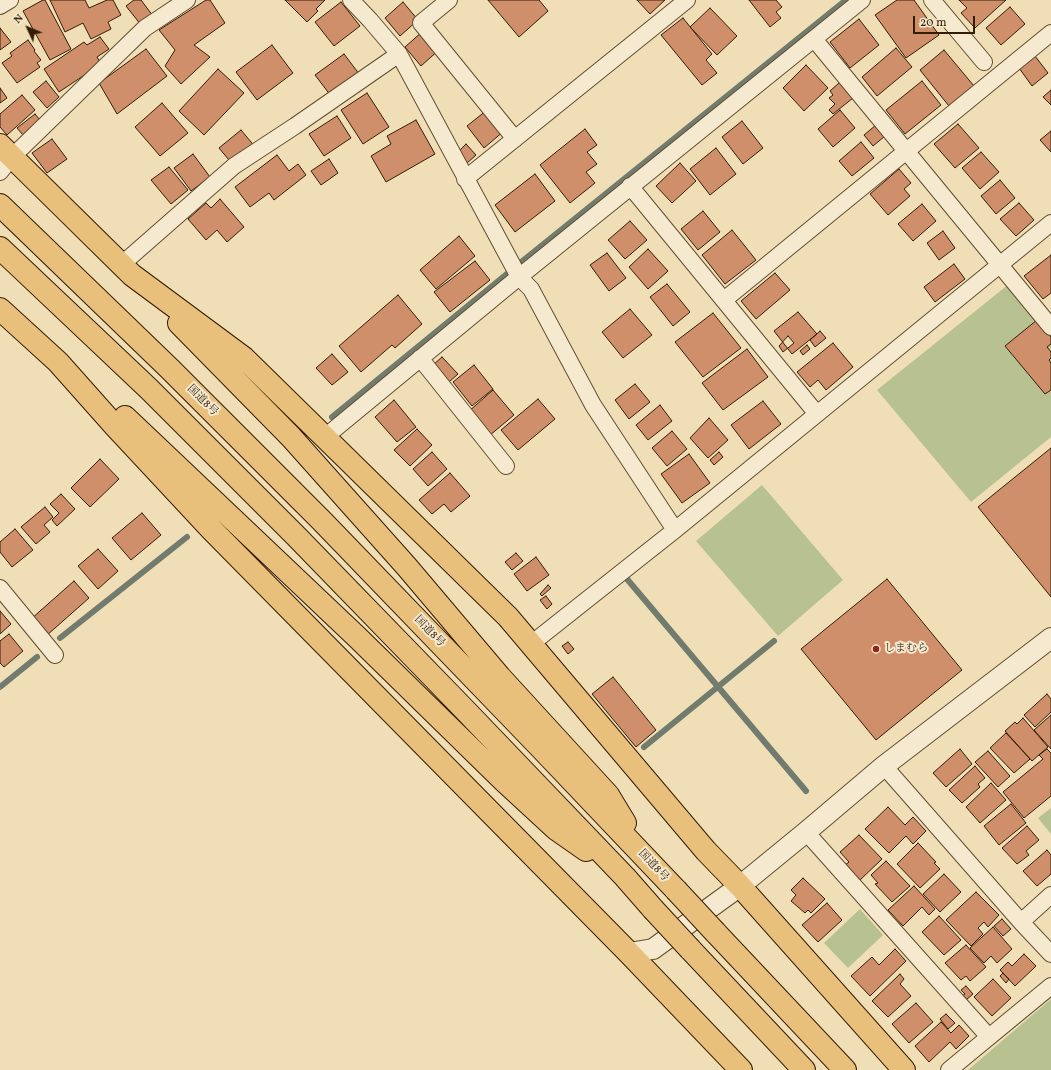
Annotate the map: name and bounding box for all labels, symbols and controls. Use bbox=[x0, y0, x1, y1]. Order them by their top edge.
north arrow bbox=[8, 8, 48, 48]
scale bar bbox=[915, 8, 977, 34]
text: N bbox=[11, 11, 27, 27]
text: 20 m bbox=[920, 15, 947, 31]
street label: 国道8号 bbox=[184, 383, 220, 419]
street label: 国道8号 bbox=[411, 614, 447, 650]
place label: しまむら bbox=[884, 642, 928, 656]
marker: しまむら bbox=[871, 644, 881, 654]
street label: 国道8号 bbox=[635, 847, 671, 885]

